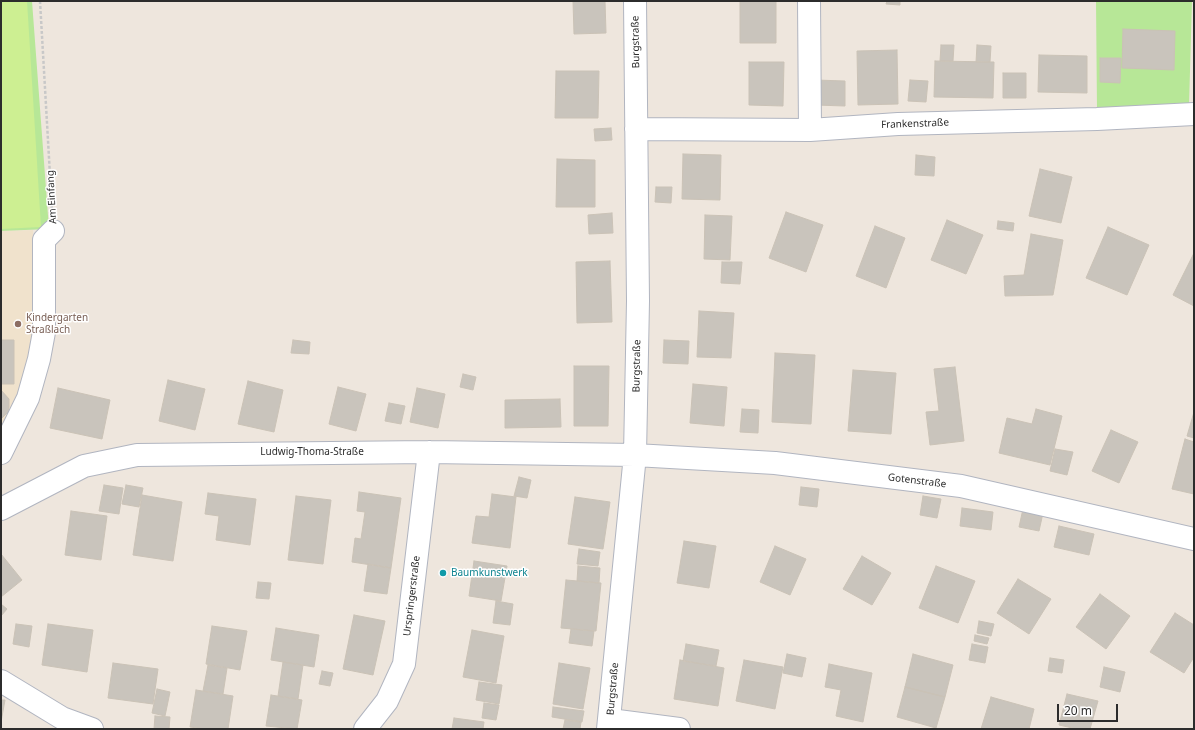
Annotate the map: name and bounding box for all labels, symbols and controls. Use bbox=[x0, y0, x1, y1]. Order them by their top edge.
street label: Burgstraße bbox=[630, 16, 642, 68]
street label: Frankenstraße bbox=[881, 117, 949, 131]
street label: Am Einfang bbox=[45, 170, 59, 224]
place label: Kindergarten Straßlach bbox=[26, 312, 88, 336]
marker: Kindergarten Straßlach bbox=[13, 319, 23, 329]
street label: Burgstraße bbox=[631, 340, 643, 392]
street label: Ludwig-Thoma-Straße bbox=[260, 446, 364, 458]
street label: Gotenstraße bbox=[887, 471, 947, 491]
street label: Urspringerstraße bbox=[401, 555, 423, 637]
place label: Baumkunstwerk bbox=[451, 567, 528, 579]
marker: Baumkunstwerk bbox=[438, 568, 448, 578]
street label: Burgstraße bbox=[605, 662, 621, 716]
scale bar bbox=[1059, 696, 1120, 722]
text: 20 m bbox=[1064, 702, 1092, 719]

